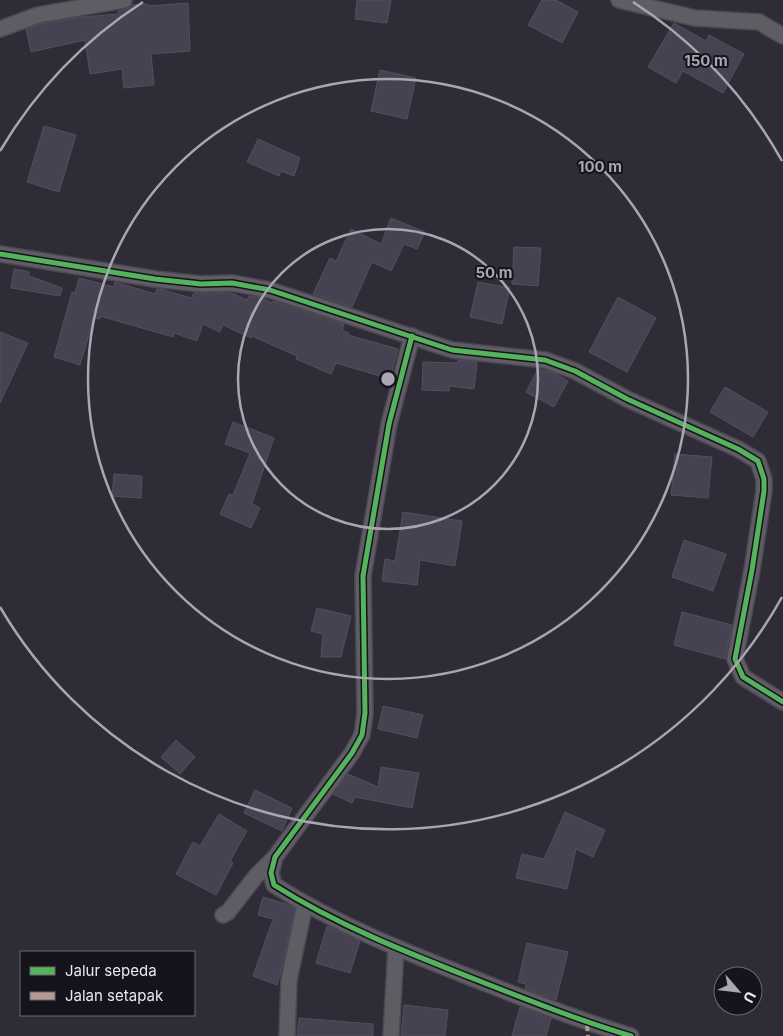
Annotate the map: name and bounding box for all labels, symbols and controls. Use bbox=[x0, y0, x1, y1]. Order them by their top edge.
text: 150 m bbox=[684, 51, 728, 70]
text: 100 m bbox=[578, 157, 622, 176]
text: 50 m bbox=[476, 263, 512, 282]
centre of rings bbox=[379, 370, 397, 388]
legend bbox=[20, 951, 195, 1016]
text: Jalur sepeda bbox=[65, 961, 157, 980]
north arrow bbox=[713, 966, 763, 1016]
text: Jalan setapak bbox=[65, 986, 164, 1005]
text: U bbox=[740, 989, 760, 1006]

